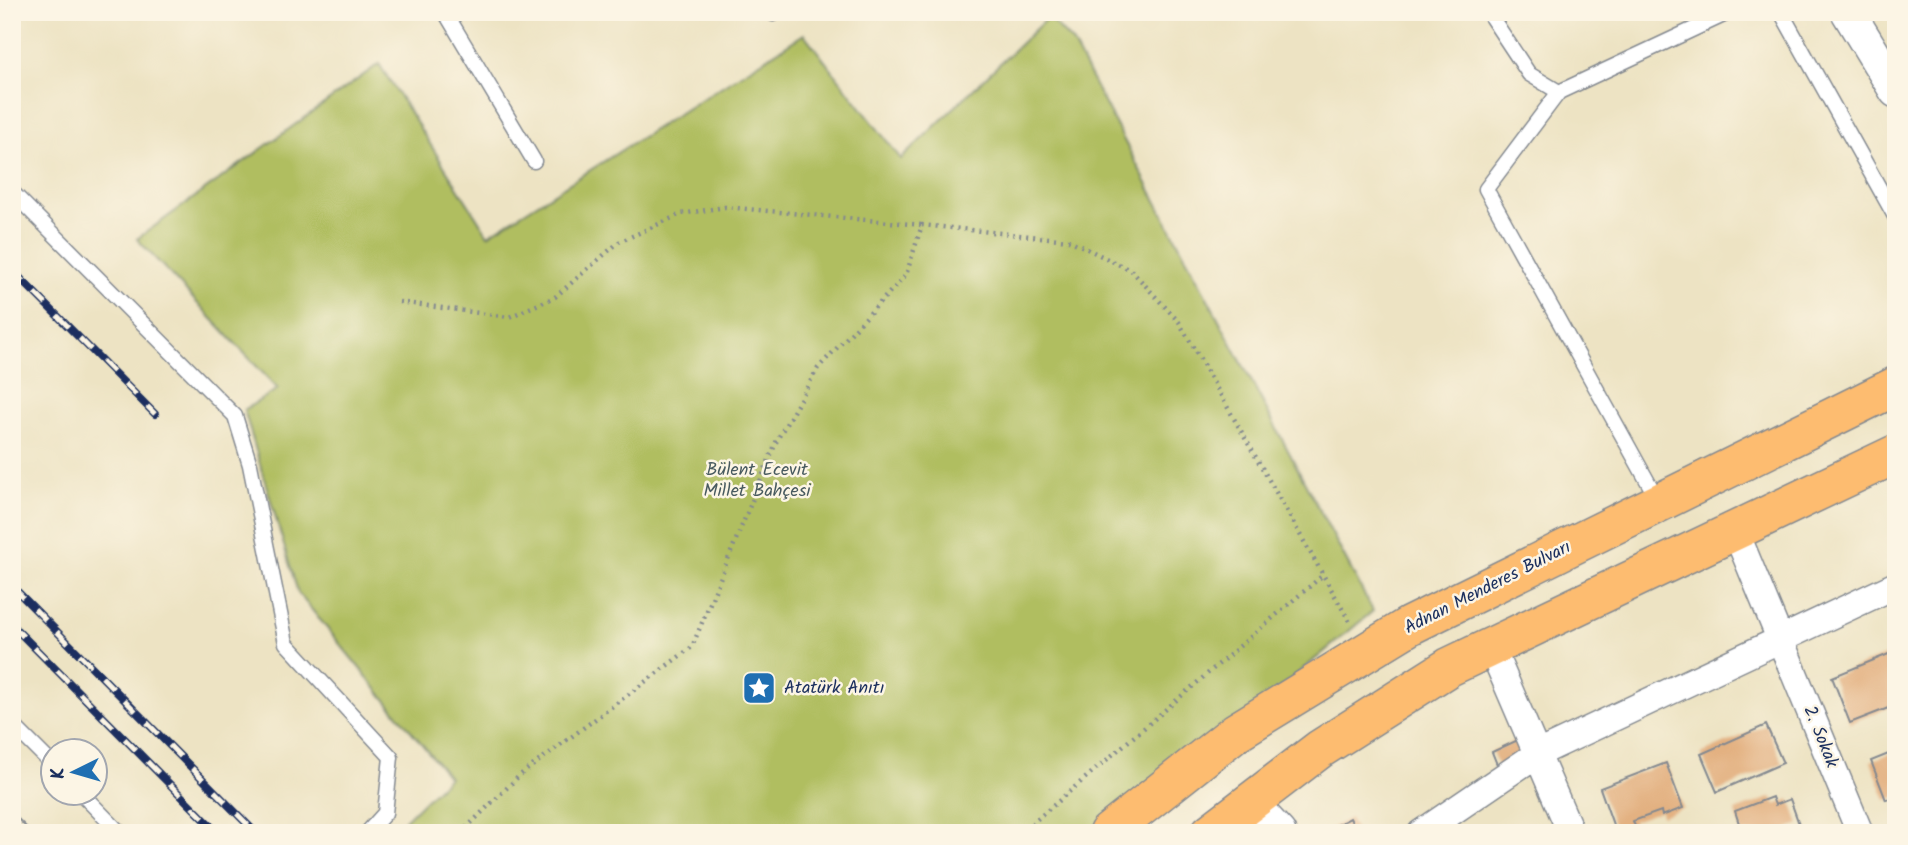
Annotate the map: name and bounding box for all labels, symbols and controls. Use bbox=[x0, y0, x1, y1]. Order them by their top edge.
park label: Bülent Ecevit Millet Bahçesi bbox=[703, 456, 811, 506]
street label: Adnan Menderes Bulvarı bbox=[1399, 533, 1577, 643]
place icon: Atatürk Anıtı bbox=[740, 669, 778, 707]
place label: Atatürk Anıtı bbox=[784, 674, 884, 703]
street label: 2. Sokak bbox=[1794, 701, 1846, 773]
north arrow bbox=[38, 736, 108, 806]
text: K bbox=[44, 766, 74, 780]

